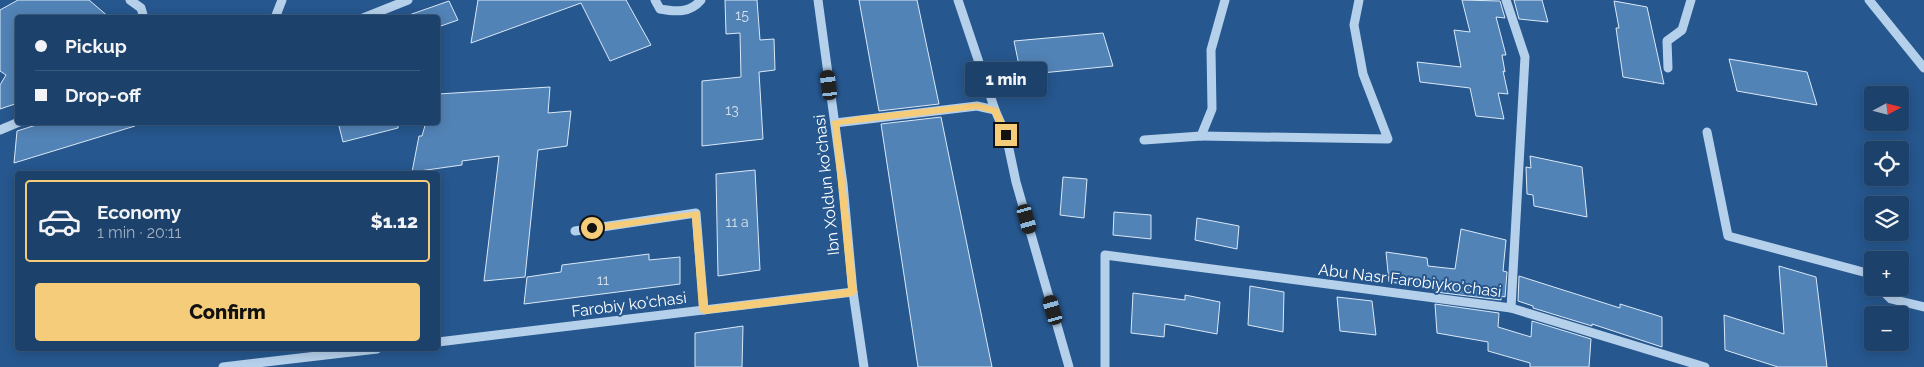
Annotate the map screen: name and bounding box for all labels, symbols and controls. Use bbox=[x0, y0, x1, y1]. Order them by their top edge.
house number: 15 bbox=[735, 7, 749, 23]
text: Pickup bbox=[65, 35, 127, 57]
callout: 1 min bbox=[965, 62, 1047, 98]
car bbox=[819, 69, 838, 101]
text: 1 min bbox=[985, 70, 1027, 89]
text: Drop-off bbox=[65, 84, 141, 106]
north arrow bbox=[1864, 86, 1909, 131]
map controls bbox=[1864, 86, 1909, 351]
house number: 13 bbox=[725, 102, 739, 118]
street label: Ibn Xoldun ko'chasi bbox=[810, 114, 843, 256]
route end bbox=[995, 124, 1017, 146]
button: locate bbox=[1864, 141, 1909, 186]
button: layers bbox=[1864, 196, 1909, 241]
icon: car bbox=[37, 199, 82, 244]
text: Economy bbox=[97, 201, 181, 223]
car bbox=[1015, 203, 1038, 235]
text: $1.12 bbox=[371, 210, 418, 232]
house number: 11 а bbox=[725, 214, 749, 230]
route start bbox=[581, 217, 603, 239]
text: 1 min · 20:11 bbox=[97, 223, 181, 242]
button: + bbox=[1864, 251, 1909, 296]
street label: Abu Nasr Farobiyko'chasi bbox=[1317, 260, 1503, 301]
house number: 11 bbox=[597, 272, 609, 288]
button: Confirm bbox=[35, 283, 420, 341]
street label: Farobiy ko'chasi bbox=[571, 288, 688, 321]
car bbox=[1041, 294, 1064, 326]
button: − bbox=[1864, 306, 1909, 351]

